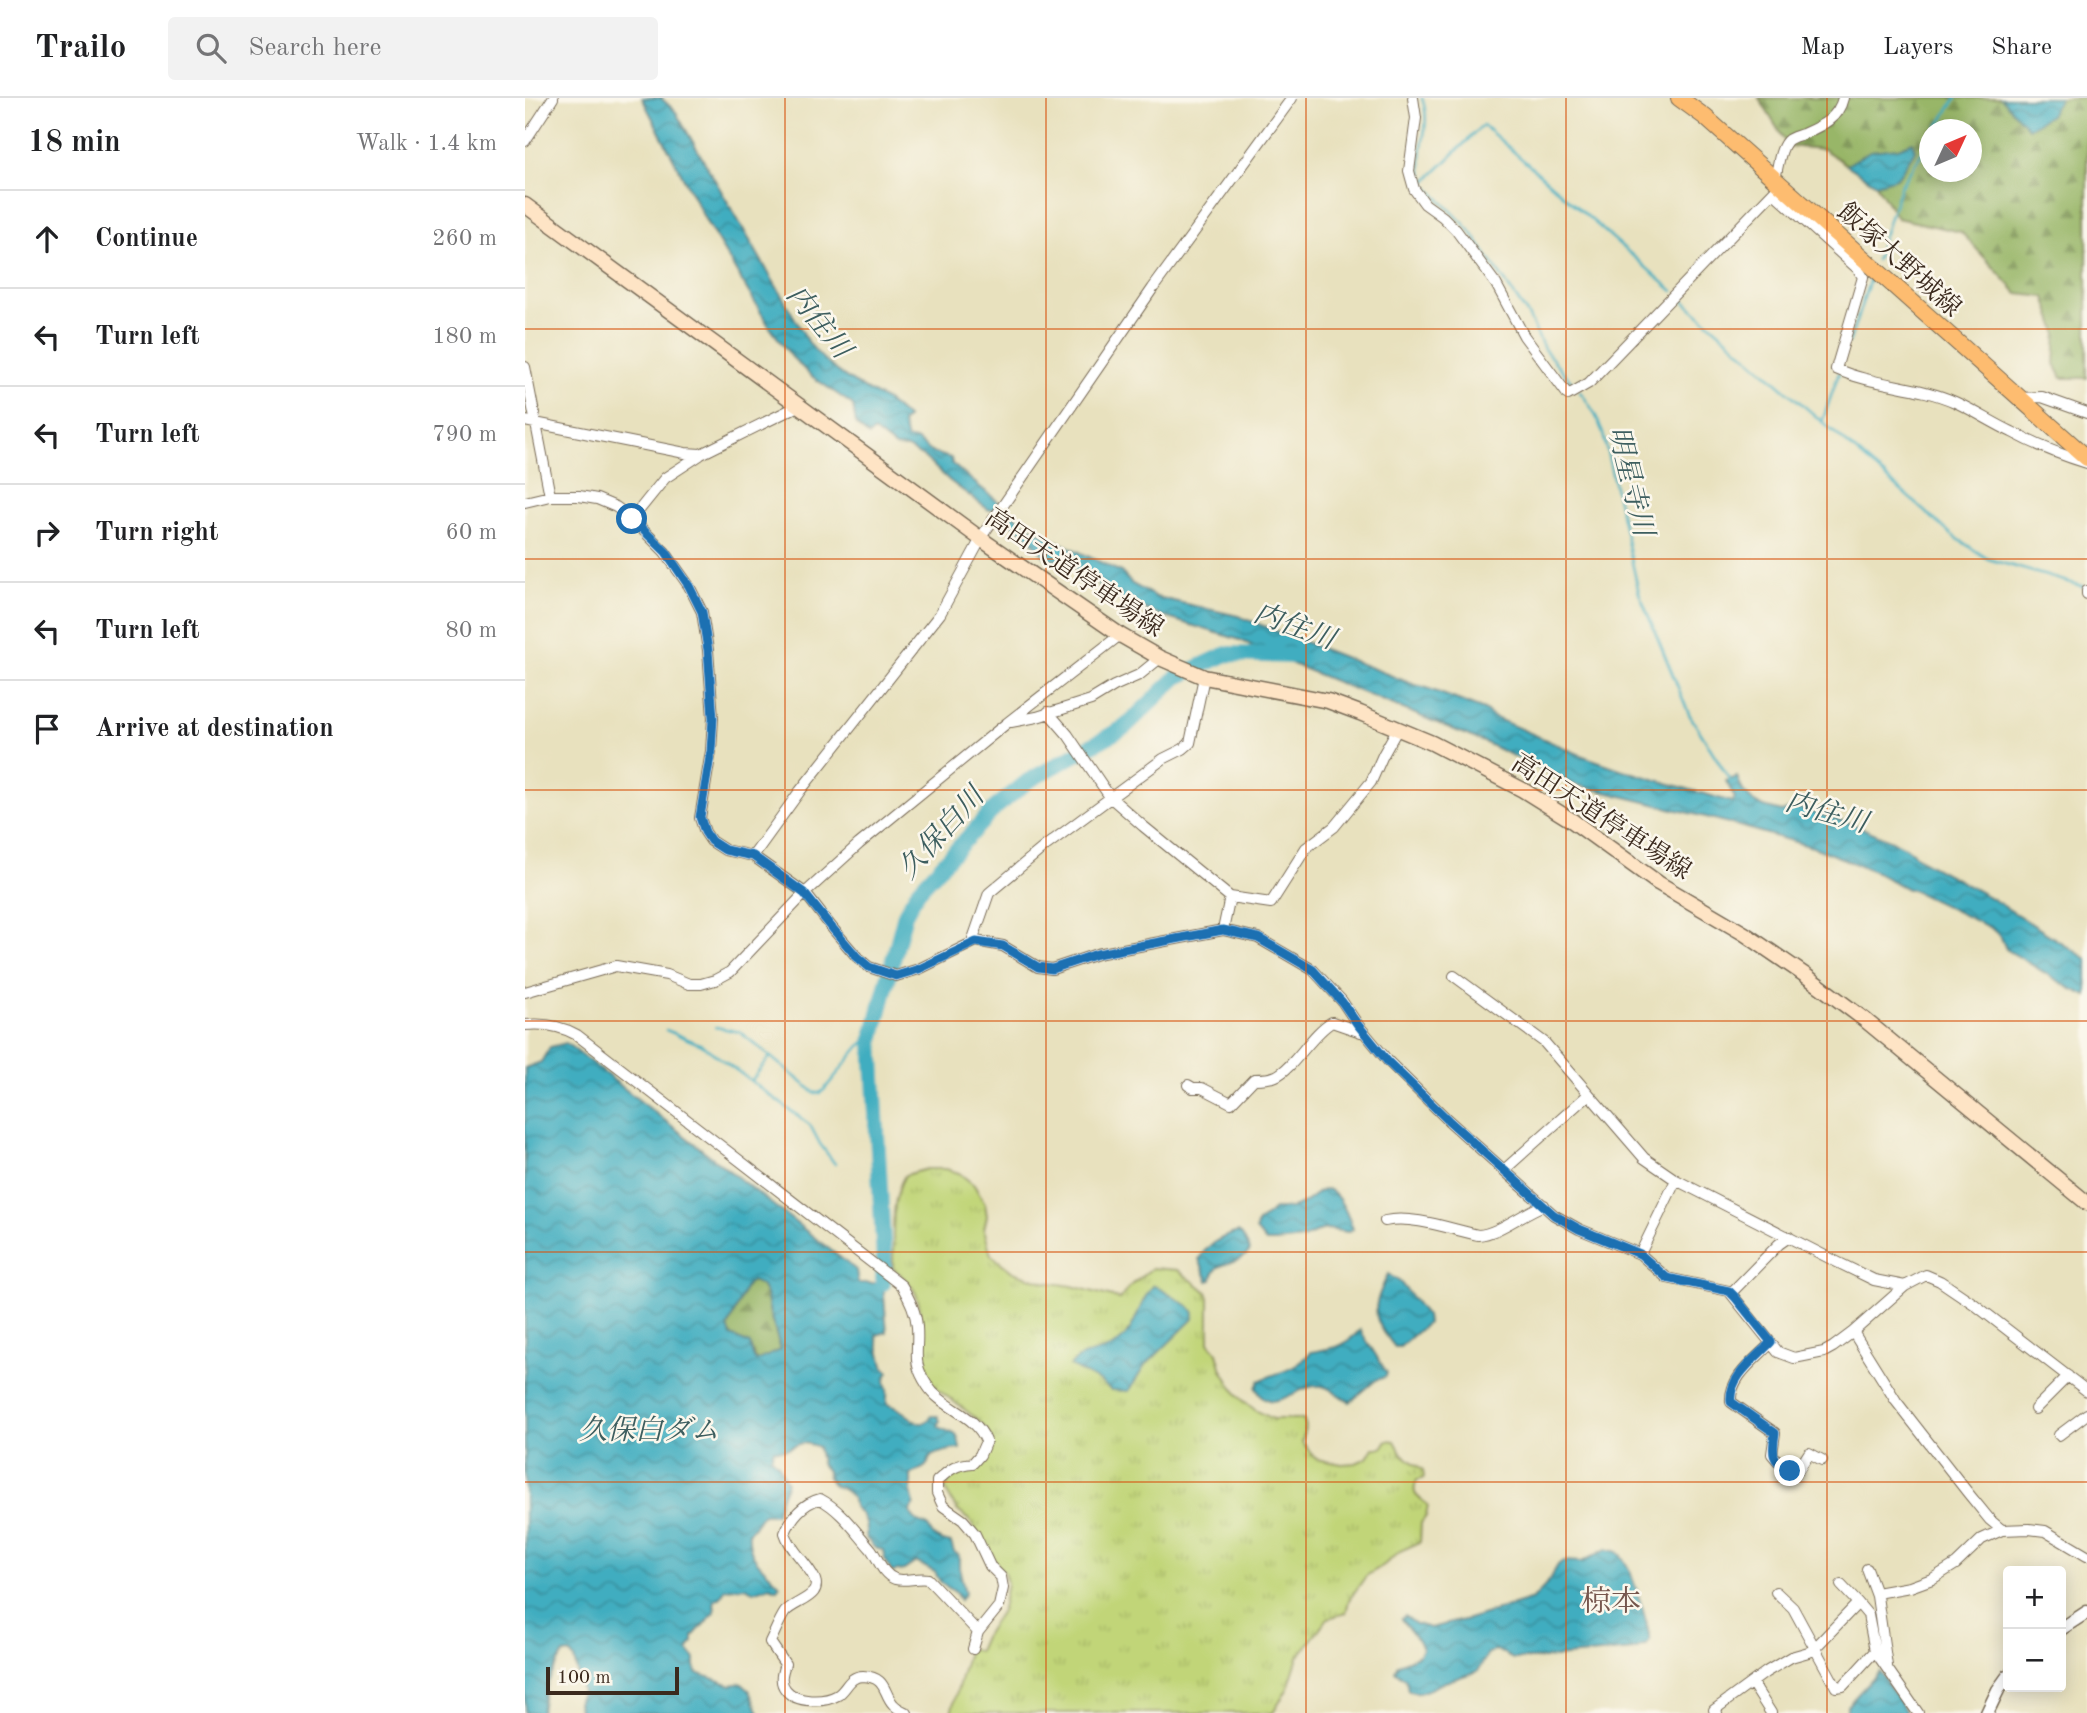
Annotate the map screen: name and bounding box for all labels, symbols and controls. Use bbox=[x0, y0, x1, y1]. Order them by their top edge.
search box bbox=[168, 17, 658, 80]
icon: search bbox=[192, 29, 230, 67]
text: Trailo bbox=[35, 32, 126, 65]
text: Search here bbox=[248, 35, 381, 61]
text: Map bbox=[1801, 36, 1845, 60]
text: Layers bbox=[1883, 36, 1953, 60]
text: Share bbox=[1991, 36, 2052, 60]
north arrow bbox=[1919, 119, 1982, 182]
text: 18 min bbox=[28, 128, 121, 158]
text: Walk · 1.4 km bbox=[356, 132, 497, 155]
street label: 飯塚大野城線 bbox=[1832, 197, 1967, 322]
icon: ahead bbox=[28, 220, 66, 258]
text: Continue bbox=[95, 226, 198, 252]
text: 260 m bbox=[432, 227, 497, 250]
water label: 内住川 bbox=[780, 280, 859, 367]
icon: left bbox=[28, 318, 66, 356]
text: Turn left bbox=[95, 324, 200, 350]
text: 180 m bbox=[432, 325, 497, 348]
icon: left bbox=[28, 416, 66, 454]
text: Turn left bbox=[95, 422, 200, 448]
text: 790 m bbox=[432, 423, 497, 446]
water label: 明星寺川 bbox=[1602, 423, 1660, 542]
route start bbox=[616, 503, 647, 534]
street label: 高田天道停車場線 bbox=[980, 503, 1168, 643]
icon: right bbox=[28, 514, 66, 552]
text: Turn right bbox=[95, 520, 218, 546]
text: 60 m bbox=[446, 521, 497, 544]
water label: 内住川 bbox=[1250, 597, 1342, 656]
icon: left bbox=[28, 612, 66, 650]
text: Turn left bbox=[95, 618, 200, 644]
text: 80 m bbox=[446, 619, 497, 642]
icon: arrive bbox=[28, 710, 66, 748]
text: Arrive at destination bbox=[95, 716, 334, 742]
street label: 高田天道停車場線 bbox=[1507, 748, 1696, 885]
water label: 久保白川 bbox=[892, 779, 992, 885]
water label: 内住川 bbox=[1782, 786, 1874, 840]
water label: 久保白ダム bbox=[579, 1415, 719, 1446]
route end bbox=[1774, 1455, 1805, 1486]
map controls bbox=[2003, 1566, 2066, 1692]
button: + bbox=[2003, 1566, 2066, 1629]
district label: 椋本 bbox=[1581, 1585, 1641, 1618]
button: − bbox=[2003, 1629, 2066, 1692]
scale bar bbox=[546, 1664, 679, 1696]
text: 100 m bbox=[557, 1669, 610, 1688]

